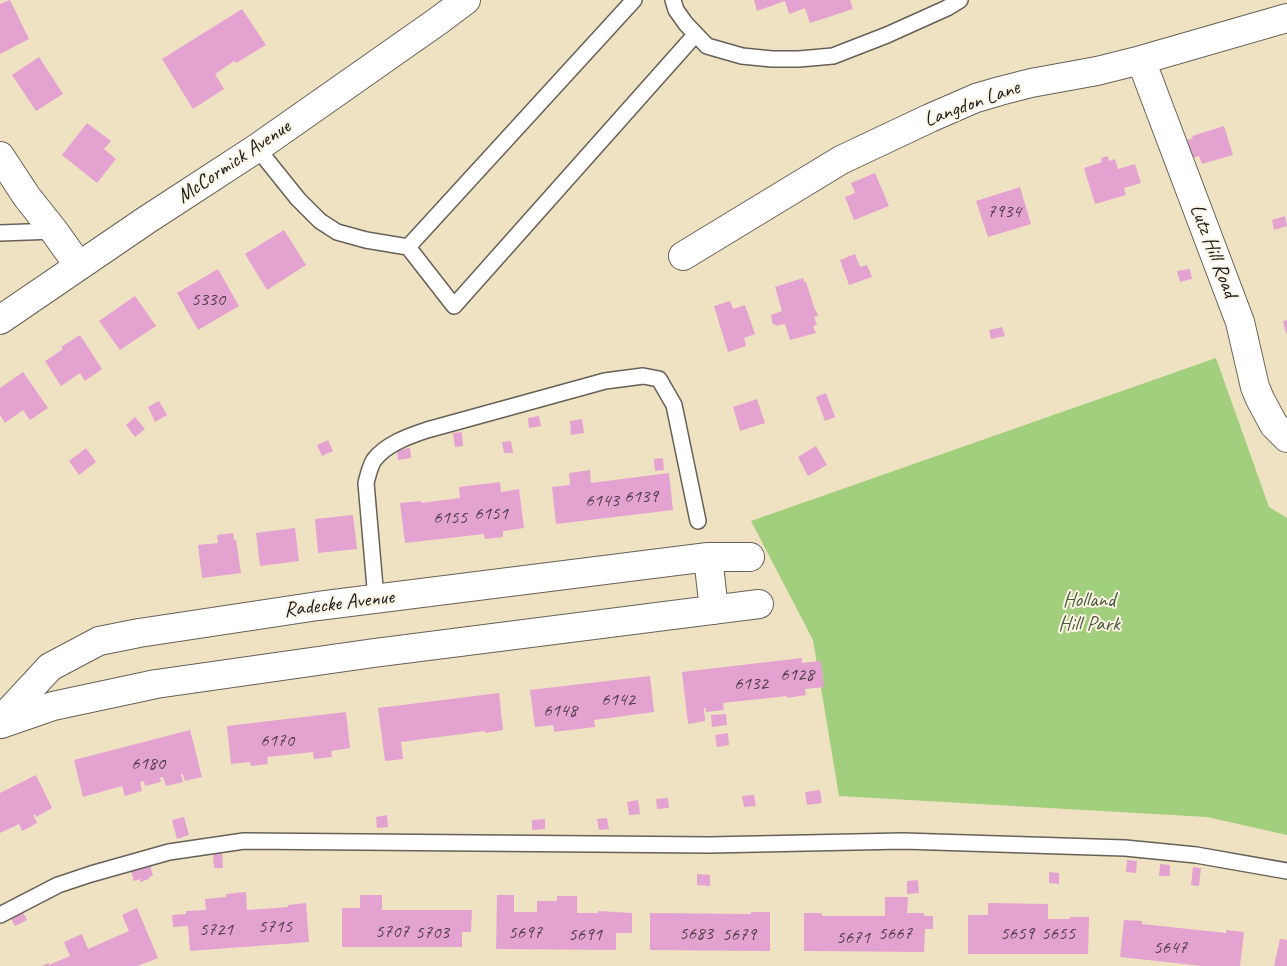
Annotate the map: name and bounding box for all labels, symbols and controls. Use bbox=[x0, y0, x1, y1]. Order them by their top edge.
street label: Langdon Lane bbox=[921, 75, 1023, 133]
street label: McCormick Avenue bbox=[172, 115, 296, 209]
house number: 7934 bbox=[987, 201, 1021, 223]
street label: Lutz Hill Road bbox=[1184, 201, 1242, 301]
house number: 5330 bbox=[191, 289, 225, 311]
house number: 6139 bbox=[624, 486, 658, 508]
house number: 6143 bbox=[585, 490, 619, 512]
house number: 6151 bbox=[474, 503, 508, 525]
house number: 6155 bbox=[433, 507, 467, 529]
street label: Radecke Avenue bbox=[283, 585, 395, 623]
park label: Holland Hill Park bbox=[1058, 587, 1120, 637]
house number: 6128 bbox=[780, 664, 814, 686]
house number: 6132 bbox=[734, 673, 768, 695]
house number: 6142 bbox=[601, 689, 635, 711]
house number: 6148 bbox=[543, 700, 577, 722]
house number: 6170 bbox=[260, 730, 294, 752]
house number: 6180 bbox=[131, 753, 165, 775]
house number: 5715 bbox=[258, 916, 292, 938]
house number: 5721 bbox=[199, 919, 233, 941]
house number: 5707 bbox=[375, 921, 409, 943]
house number: 5703 bbox=[415, 922, 449, 944]
house number: 5697 bbox=[508, 922, 542, 944]
house number: 5683 bbox=[679, 923, 713, 945]
house number: 5667 bbox=[878, 923, 912, 945]
house number: 5659 bbox=[1000, 923, 1034, 945]
house number: 5655 bbox=[1041, 923, 1075, 945]
house number: 5691 bbox=[568, 924, 602, 946]
house number: 5679 bbox=[722, 924, 756, 946]
house number: 5671 bbox=[836, 927, 870, 949]
house number: 5647 bbox=[1153, 937, 1187, 959]

